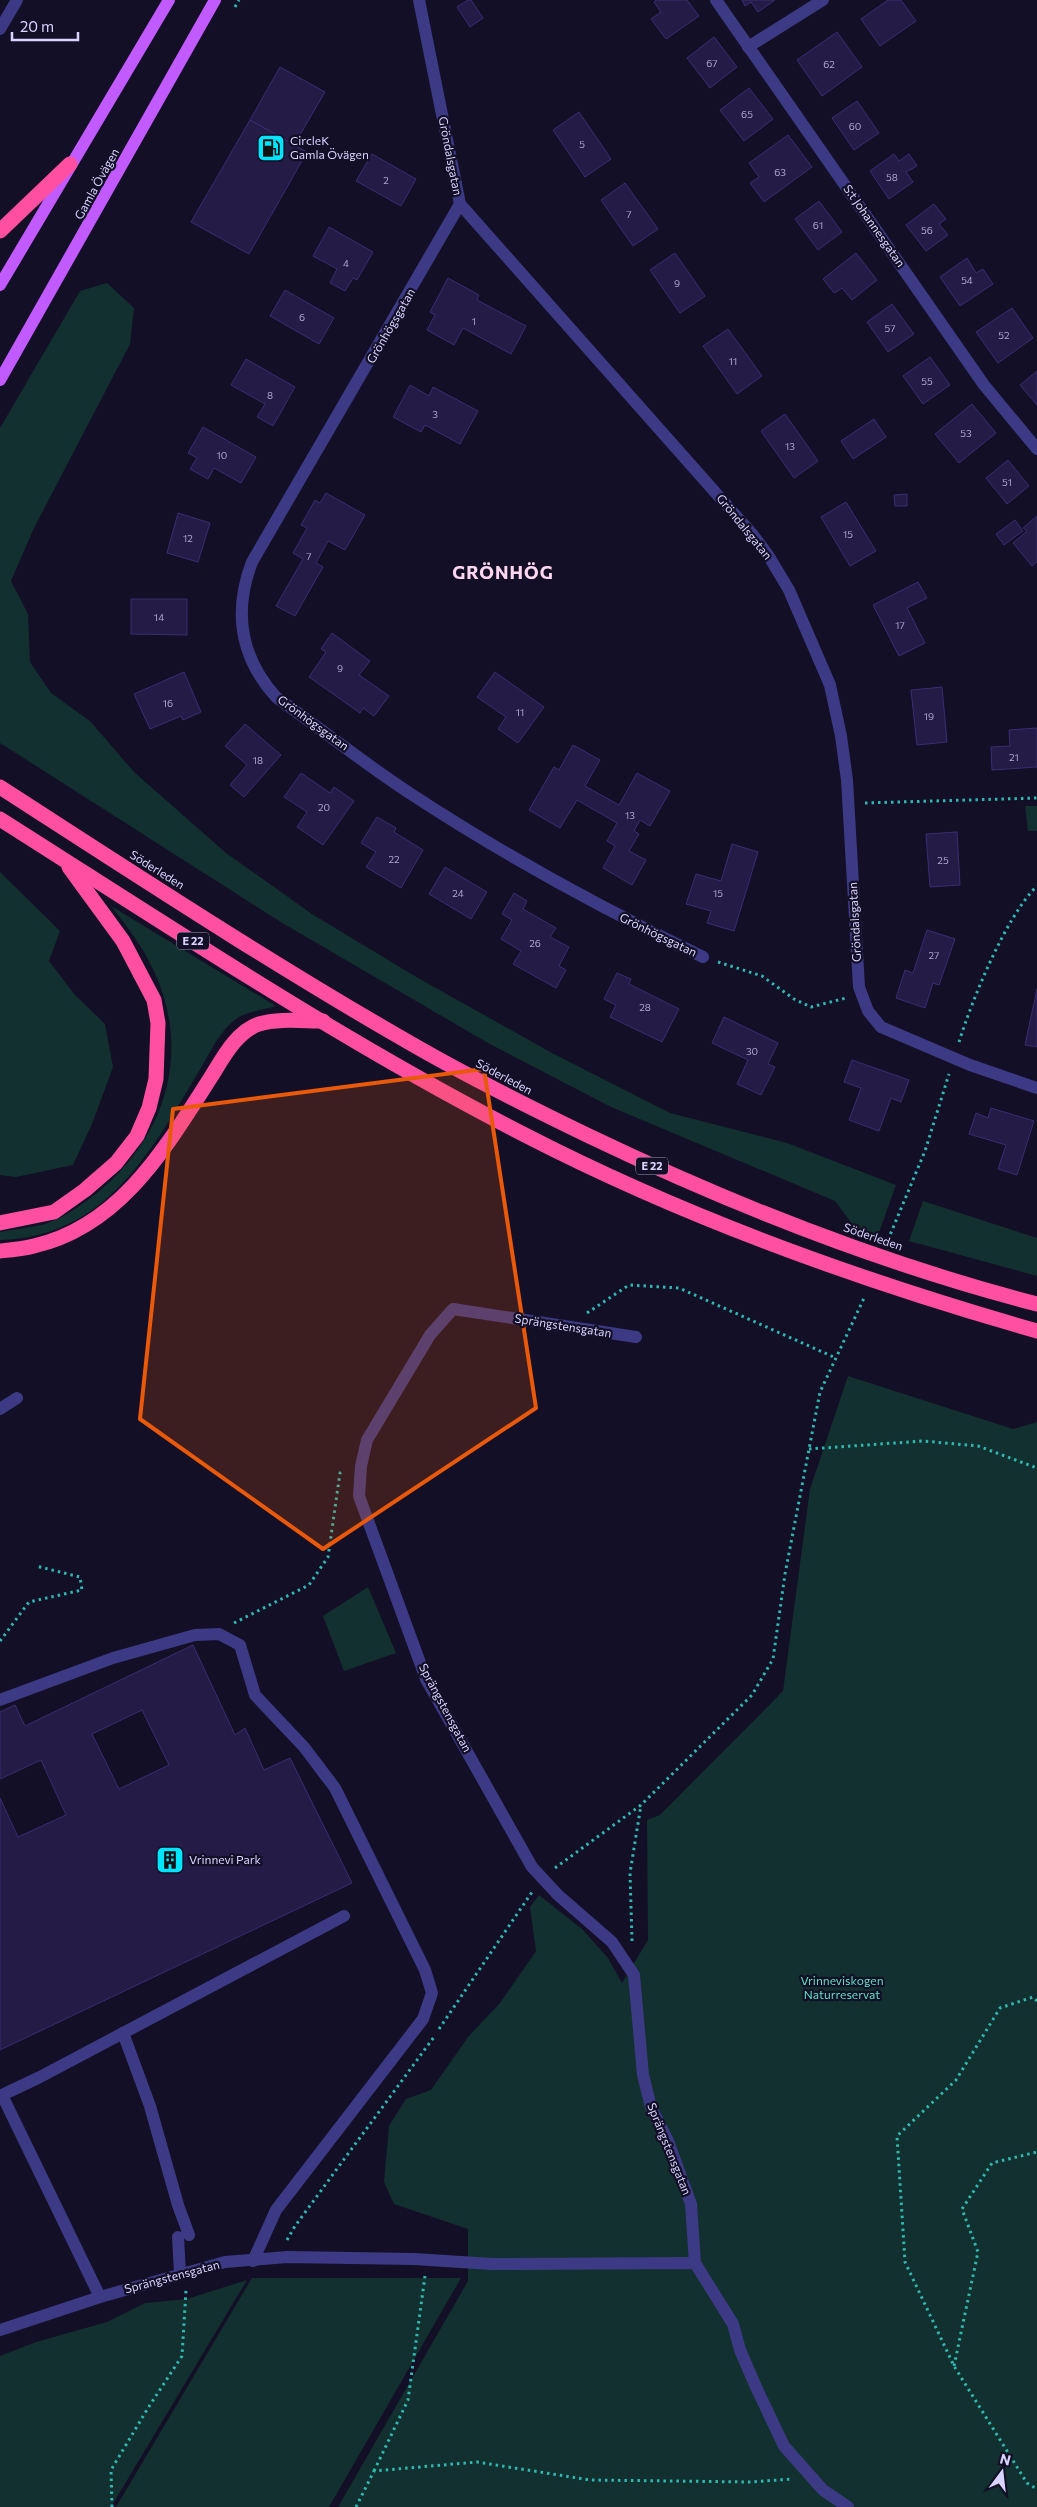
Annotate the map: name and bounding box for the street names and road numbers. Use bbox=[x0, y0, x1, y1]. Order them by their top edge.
street label: Gröndalsgatan bbox=[436, 115, 465, 196]
street label: Gamla Övägen bbox=[71, 146, 121, 221]
street label: S:t Johannesgatan bbox=[840, 182, 908, 270]
street label: Grönhögsgatan bbox=[363, 286, 417, 365]
street label: Gröndalsgatan bbox=[714, 491, 775, 562]
street label: Grönhögsgatan bbox=[275, 692, 352, 753]
street label: Söderleden bbox=[128, 847, 187, 891]
street label: Gröndalsgatan bbox=[845, 882, 863, 962]
street label: Grönhögsgatan bbox=[618, 909, 699, 959]
road number: E 22 bbox=[177, 932, 209, 949]
street label: Söderleden bbox=[474, 1055, 535, 1097]
road number: E 22 bbox=[636, 1158, 668, 1174]
street label: Söderleden bbox=[842, 1219, 905, 1253]
street label: Sprängstensgatan bbox=[514, 1310, 613, 1340]
street label: Sprängstensgatan bbox=[417, 1661, 475, 1754]
street label: Sprängstensgatan bbox=[645, 2101, 695, 2197]
street label: Sprängstensgatan bbox=[123, 2257, 221, 2295]

